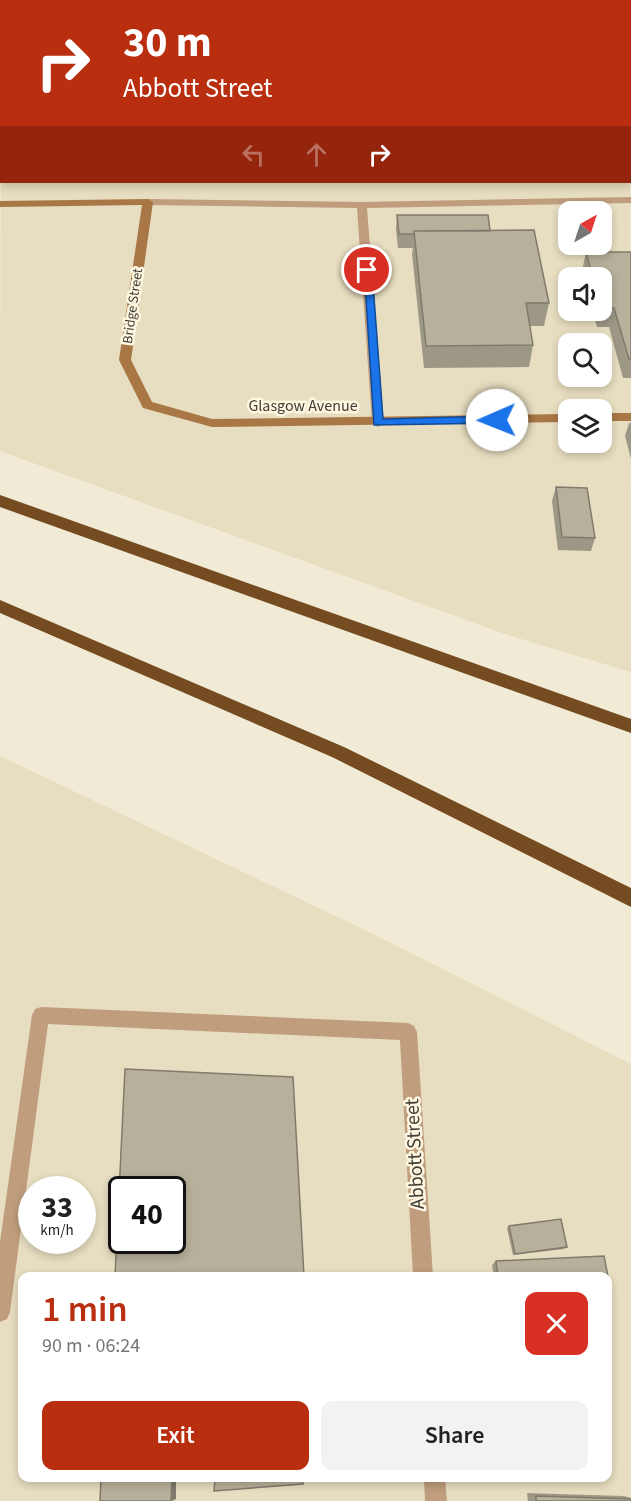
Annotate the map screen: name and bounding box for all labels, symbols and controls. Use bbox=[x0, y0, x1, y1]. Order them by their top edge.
text: 30 m bbox=[123, 13, 212, 73]
icon: right bbox=[24, 24, 102, 102]
text: Abbott Street bbox=[123, 69, 272, 108]
icon: left bbox=[237, 138, 270, 171]
icon: ahead bbox=[300, 138, 333, 171]
icon: right bbox=[363, 138, 396, 171]
north arrow bbox=[558, 201, 612, 255]
map controls bbox=[558, 201, 612, 453]
pin bbox=[341, 244, 392, 295]
icon: arrive bbox=[350, 253, 383, 286]
street label: Bridge Street bbox=[118, 267, 148, 345]
button: sound bbox=[558, 267, 612, 321]
button: search bbox=[558, 333, 612, 387]
position arrow bbox=[465, 388, 529, 452]
street label: Glasgow Avenue bbox=[248, 395, 358, 417]
button: layers bbox=[558, 399, 612, 453]
street label: Abbott Street bbox=[398, 1098, 432, 1210]
speed limit sign: 40 bbox=[108, 1176, 186, 1254]
text: 33 bbox=[41, 1186, 73, 1229]
text: km/h bbox=[40, 1220, 74, 1241]
text: 1 min bbox=[42, 1284, 128, 1335]
button: close bbox=[525, 1292, 588, 1355]
text: 90 m · 06:24 bbox=[42, 1332, 140, 1360]
button: Exit bbox=[42, 1401, 309, 1470]
button: Share bbox=[321, 1401, 588, 1470]

